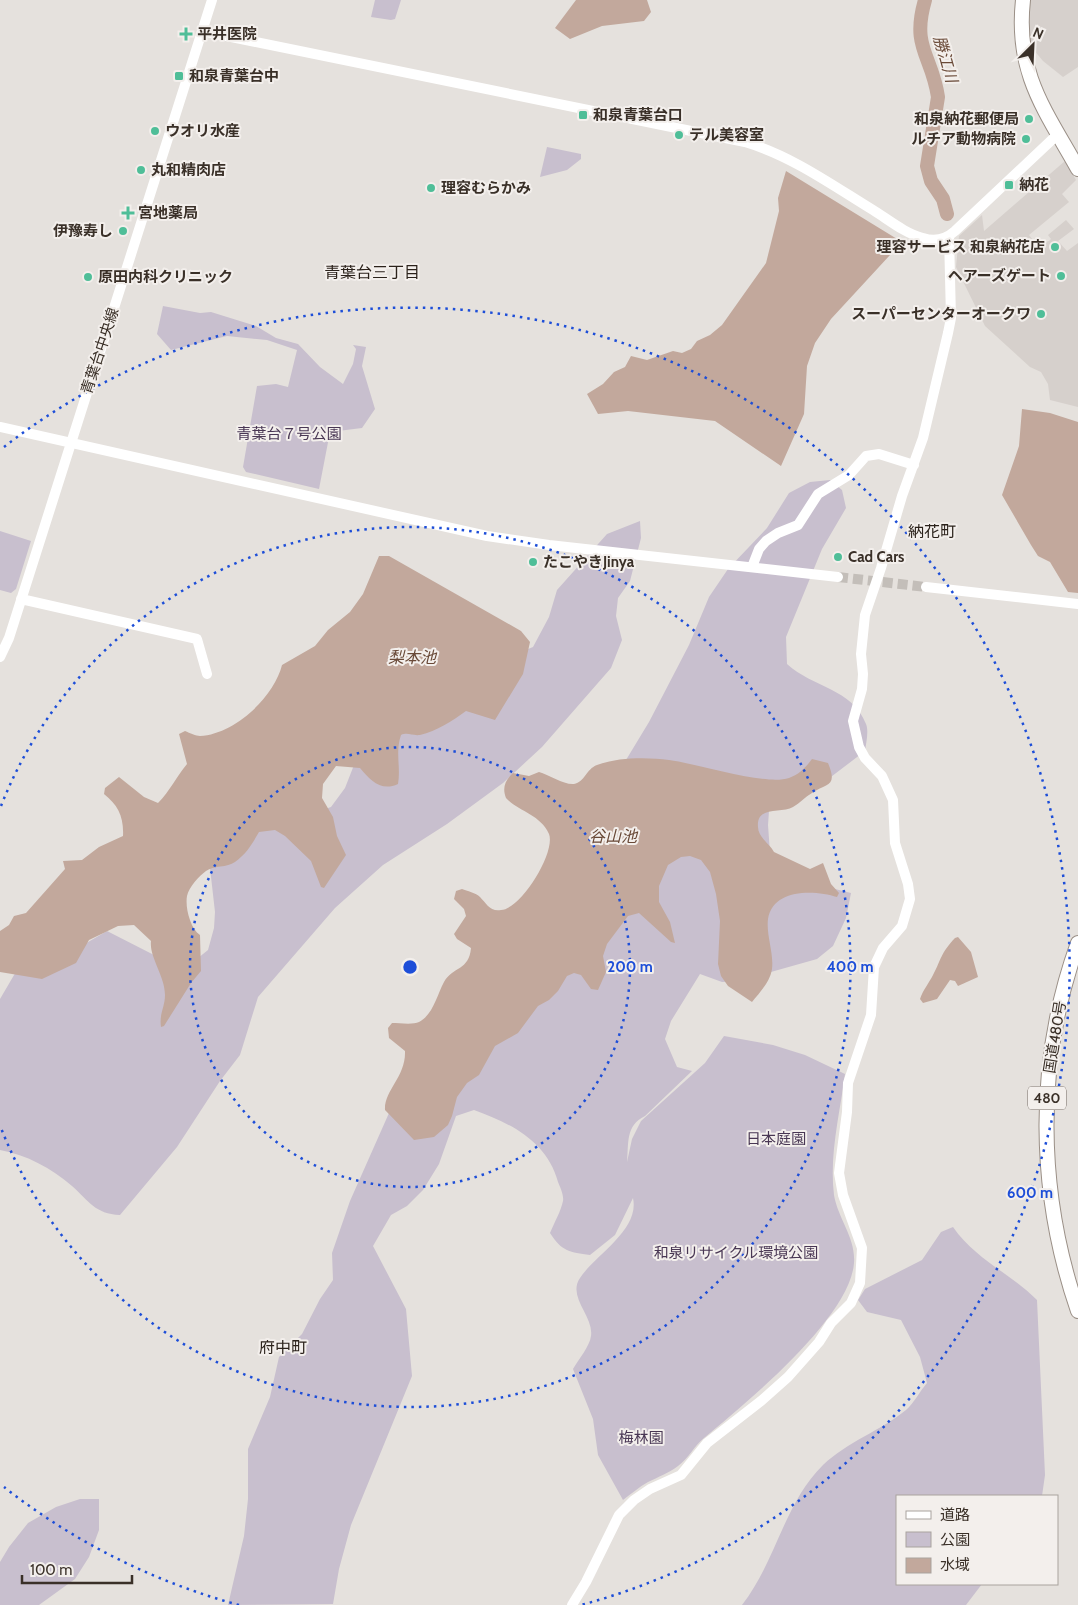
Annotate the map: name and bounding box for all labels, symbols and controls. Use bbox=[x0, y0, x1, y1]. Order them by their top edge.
north arrow bbox=[1008, 20, 1058, 70]
text: N bbox=[1030, 23, 1046, 43]
place label: 平井医院 bbox=[197, 25, 257, 43]
marker: 平井医院 bbox=[179, 27, 193, 41]
water label: 勝江川 bbox=[930, 33, 962, 87]
place label: 和泉青葉台中 bbox=[189, 67, 279, 85]
marker: 和泉青葉台中 bbox=[173, 70, 185, 82]
place label: 和泉青葉台口 bbox=[593, 106, 683, 124]
marker: 和泉青葉台口 bbox=[577, 109, 589, 121]
place label: 和泉納花郵便局 bbox=[914, 110, 1019, 128]
marker: 和泉納花郵便局 bbox=[1023, 113, 1035, 125]
place label: ウオリ水産 bbox=[165, 122, 240, 140]
marker: ウオリ水産 bbox=[149, 125, 161, 137]
place label: テル美容室 bbox=[689, 126, 764, 144]
marker: テル美容室 bbox=[673, 129, 685, 141]
place label: ルチア動物病院 bbox=[911, 130, 1016, 148]
marker: ルチア動物病院 bbox=[1020, 133, 1032, 145]
place label: 丸和精肉店 bbox=[151, 161, 226, 179]
marker: 丸和精肉店 bbox=[135, 164, 147, 176]
place label: 納花 bbox=[1019, 176, 1049, 194]
place label: 理容むらかみ bbox=[441, 179, 531, 197]
marker: 納花 bbox=[1003, 179, 1015, 191]
marker: 理容むらかみ bbox=[425, 182, 437, 194]
place label: 宮地薬局 bbox=[138, 204, 198, 222]
marker: 宮地薬局 bbox=[122, 207, 134, 219]
place label: 伊豫寿し bbox=[53, 222, 113, 240]
marker: 伊豫寿し bbox=[117, 225, 129, 237]
place label: 理容サービス 和泉納花店 bbox=[877, 238, 1045, 256]
marker: 理容サービス 和泉納花店 bbox=[1049, 241, 1061, 253]
district label: 青葉台三丁目 bbox=[324, 263, 420, 282]
place label: ヘアーズゲート bbox=[948, 267, 1051, 285]
place label: 原田内科クリニック bbox=[98, 268, 233, 286]
marker: ヘアーズゲート bbox=[1055, 270, 1067, 282]
marker: 原田内科クリニック bbox=[82, 271, 94, 283]
street label: 青葉台中央線 bbox=[78, 305, 122, 397]
place label: スーパーセンターオークワ bbox=[851, 305, 1031, 323]
marker: スーパーセンターオークワ bbox=[1035, 308, 1047, 320]
park label: 青葉台７号公園 bbox=[236, 425, 342, 443]
district label: 納花町 bbox=[908, 522, 956, 541]
place label: Cad Cars bbox=[848, 548, 904, 566]
marker: Cad Cars bbox=[832, 551, 844, 563]
place label: たこやきJinya bbox=[543, 553, 635, 571]
marker: たこやきJinya bbox=[527, 556, 539, 568]
water label: 梨本池 bbox=[388, 648, 438, 667]
water label: 谷山池 bbox=[589, 827, 639, 846]
centre of rings bbox=[401, 958, 419, 976]
text: 200 m bbox=[607, 958, 653, 976]
text: 400 m bbox=[827, 958, 873, 976]
street label: 国道480号 bbox=[1040, 999, 1070, 1075]
road number: 480 bbox=[1028, 1086, 1066, 1110]
park label: 日本庭園 bbox=[746, 1130, 806, 1148]
text: 600 m bbox=[1007, 1184, 1053, 1202]
park label: 和泉リサイクル環境公園 bbox=[654, 1244, 818, 1262]
district label: 府中町 bbox=[259, 1338, 307, 1357]
park label: 梅林園 bbox=[618, 1429, 664, 1447]
legend bbox=[896, 1495, 1058, 1585]
text: 道路 bbox=[940, 1506, 970, 1524]
text: 公園 bbox=[940, 1531, 970, 1549]
scale bar bbox=[22, 1552, 132, 1584]
text: 水域 bbox=[940, 1556, 970, 1574]
text: 100 m bbox=[30, 1561, 72, 1579]

